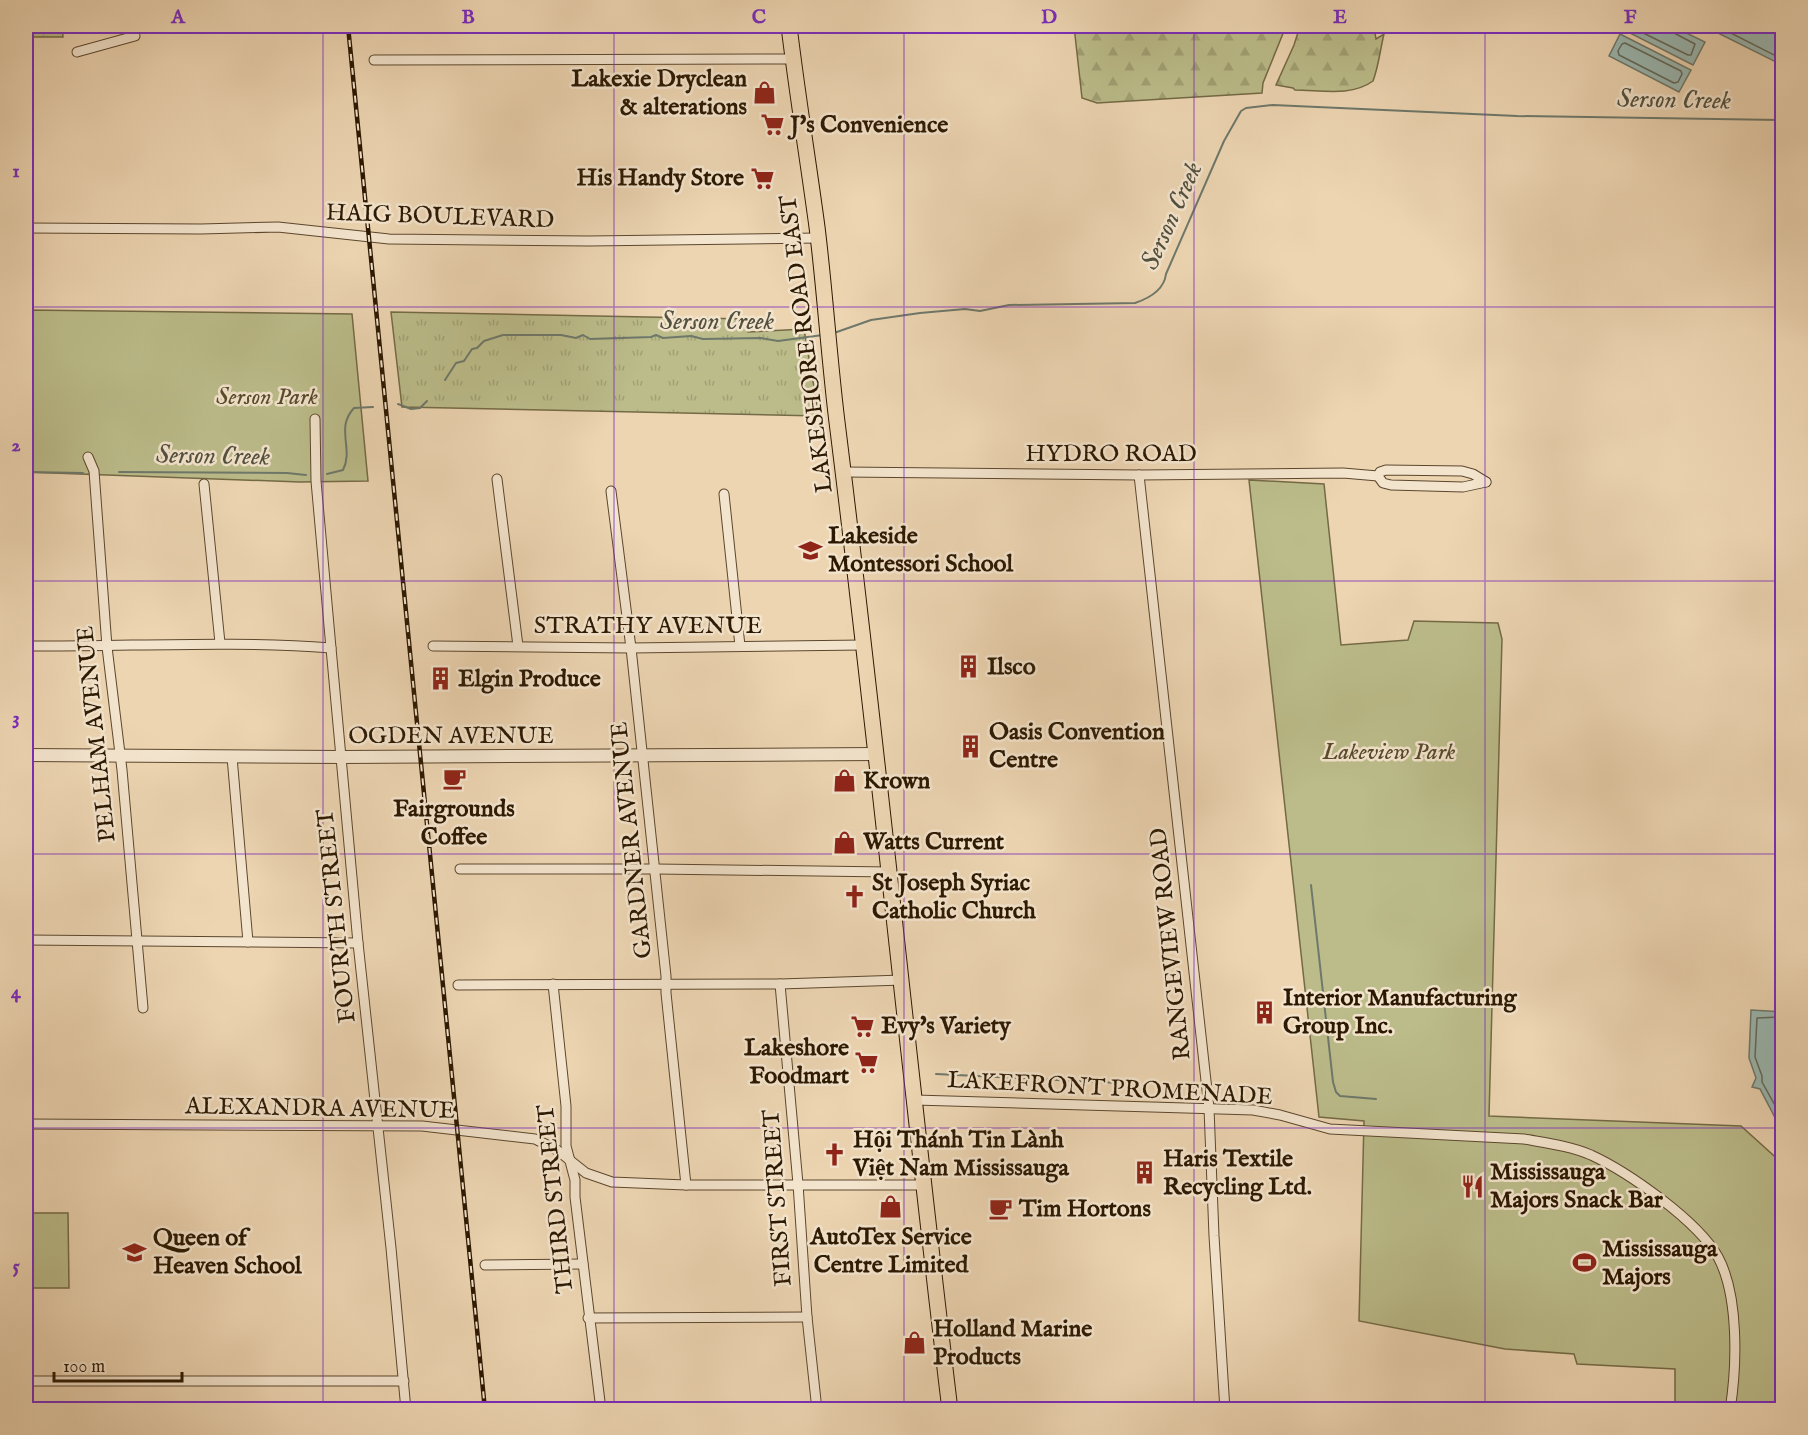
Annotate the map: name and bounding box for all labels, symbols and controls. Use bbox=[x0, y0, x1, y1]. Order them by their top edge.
text: A bbox=[170, 5, 186, 30]
text: B bbox=[461, 5, 475, 30]
text: C bbox=[752, 5, 766, 30]
text: D bbox=[1041, 5, 1057, 30]
text: E bbox=[1333, 5, 1347, 30]
text: F bbox=[1624, 5, 1637, 30]
place label: Lakexie Dryclean & alterations bbox=[571, 64, 748, 123]
shop icon: Lakexie Dryclean & alterations bbox=[752, 80, 778, 106]
water label: Serson Creek bbox=[1617, 83, 1732, 118]
place label: J's Convenience bbox=[787, 110, 948, 141]
supermarket icon: J's Convenience bbox=[759, 112, 785, 138]
water label: Serson Creek bbox=[1134, 157, 1211, 275]
text: 1 bbox=[12, 159, 20, 184]
place label: His Handy Store bbox=[577, 163, 744, 194]
supermarket icon: His Handy Store bbox=[749, 165, 775, 191]
street label: LAKESHORE ROAD EAST bbox=[773, 193, 841, 495]
street label: HAIG BOULEVARD bbox=[325, 198, 555, 236]
water label: Serson Creek bbox=[660, 305, 775, 338]
park label: Serson Park bbox=[216, 382, 318, 413]
text: 2 bbox=[11, 433, 21, 458]
water label: Serson Creek bbox=[156, 439, 271, 474]
street label: HYDRO ROAD bbox=[1025, 439, 1197, 470]
place label: Lakeside Montessori School bbox=[828, 521, 1013, 580]
school or university icon: Lakeside Montessori School bbox=[797, 537, 823, 563]
street label: STRATHY AVENUE bbox=[534, 611, 762, 642]
street label: PELHAM AVENUE bbox=[70, 624, 124, 844]
place label: Ilsco bbox=[987, 652, 1036, 683]
building icon: Ilsco bbox=[956, 654, 982, 680]
place label: Elgin Produce bbox=[458, 664, 601, 695]
building icon: Elgin Produce bbox=[427, 666, 453, 692]
text: 3 bbox=[12, 706, 20, 731]
place label: Oasis Convention Centre bbox=[989, 717, 1165, 776]
street label: GARDNER AVENUE bbox=[604, 720, 660, 960]
street label: OGDEN AVENUE bbox=[348, 721, 554, 752]
building icon: Oasis Convention Centre bbox=[958, 733, 984, 759]
park label: Lakeview Park bbox=[1322, 737, 1456, 768]
cafe icon: Fairgrounds Coffee bbox=[441, 766, 467, 792]
place label: Krown bbox=[863, 766, 931, 797]
shop icon: Krown bbox=[832, 768, 858, 794]
place label: Fairgrounds Coffee bbox=[393, 794, 515, 853]
street label: FOURTH STREET bbox=[310, 807, 364, 1025]
street label: RANGEVIEW ROAD bbox=[1143, 826, 1199, 1062]
place label: Watts Current bbox=[862, 827, 1005, 858]
shop icon: Watts Current bbox=[832, 829, 858, 855]
place label: St Joseph Syriac Catholic Church bbox=[872, 868, 1036, 927]
church icon: St Joseph Syriac Catholic Church bbox=[841, 884, 867, 910]
text: 4 bbox=[11, 980, 22, 1005]
place label: Interior Manufacturing Group Inc. bbox=[1283, 983, 1517, 1042]
building icon: Interior Manufacturing Group Inc. bbox=[1252, 999, 1278, 1025]
place label: Evy's Variety bbox=[881, 1011, 1012, 1042]
supermarket icon: Evy's Variety bbox=[850, 1013, 876, 1039]
place label: Lakeshore Foodmart bbox=[744, 1033, 850, 1092]
supermarket icon: Lakeshore Foodmart bbox=[854, 1049, 880, 1075]
street label: LAKEFRONT PROMENADE bbox=[946, 1065, 1274, 1113]
street label: ALEXANDRA AVENUE bbox=[184, 1091, 455, 1127]
street label: THIRD STREET bbox=[531, 1103, 581, 1295]
street label: FIRST STREET bbox=[756, 1108, 800, 1288]
place label: Hội Thánh Tin Lành Việt Nam Mississauga bbox=[852, 1125, 1069, 1184]
church icon: Hội Thánh Tin Lành Việt Nam Mississauga bbox=[822, 1141, 848, 1167]
place label: Haris Textile Recycling Ltd. bbox=[1163, 1144, 1312, 1203]
place label: Mississauga Majors Snack Bar bbox=[1490, 1157, 1663, 1216]
building icon: Haris Textile Recycling Ltd. bbox=[1132, 1160, 1158, 1186]
restaurant icon: Mississauga Majors Snack Bar bbox=[1459, 1173, 1485, 1199]
shop icon: AutoTex Service Centre Limited bbox=[878, 1194, 904, 1220]
place label: Tim Hortons bbox=[1018, 1194, 1151, 1225]
cafe icon: Tim Hortons bbox=[988, 1196, 1014, 1222]
place label: AutoTex Service Centre Limited bbox=[809, 1222, 972, 1281]
place label: Queen of Heaven School bbox=[153, 1223, 302, 1282]
place label: Mississauga Majors bbox=[1602, 1234, 1718, 1293]
school or university icon: Queen of Heaven School bbox=[122, 1239, 148, 1265]
sports icon: Mississauga Majors bbox=[1571, 1250, 1597, 1276]
text: 5 bbox=[12, 1254, 20, 1279]
place label: Holland Marine Products bbox=[933, 1314, 1092, 1373]
shop icon: Holland Marine Products bbox=[902, 1330, 928, 1356]
scale bar bbox=[54, 1345, 182, 1383]
text: 100 m bbox=[63, 1356, 105, 1379]

